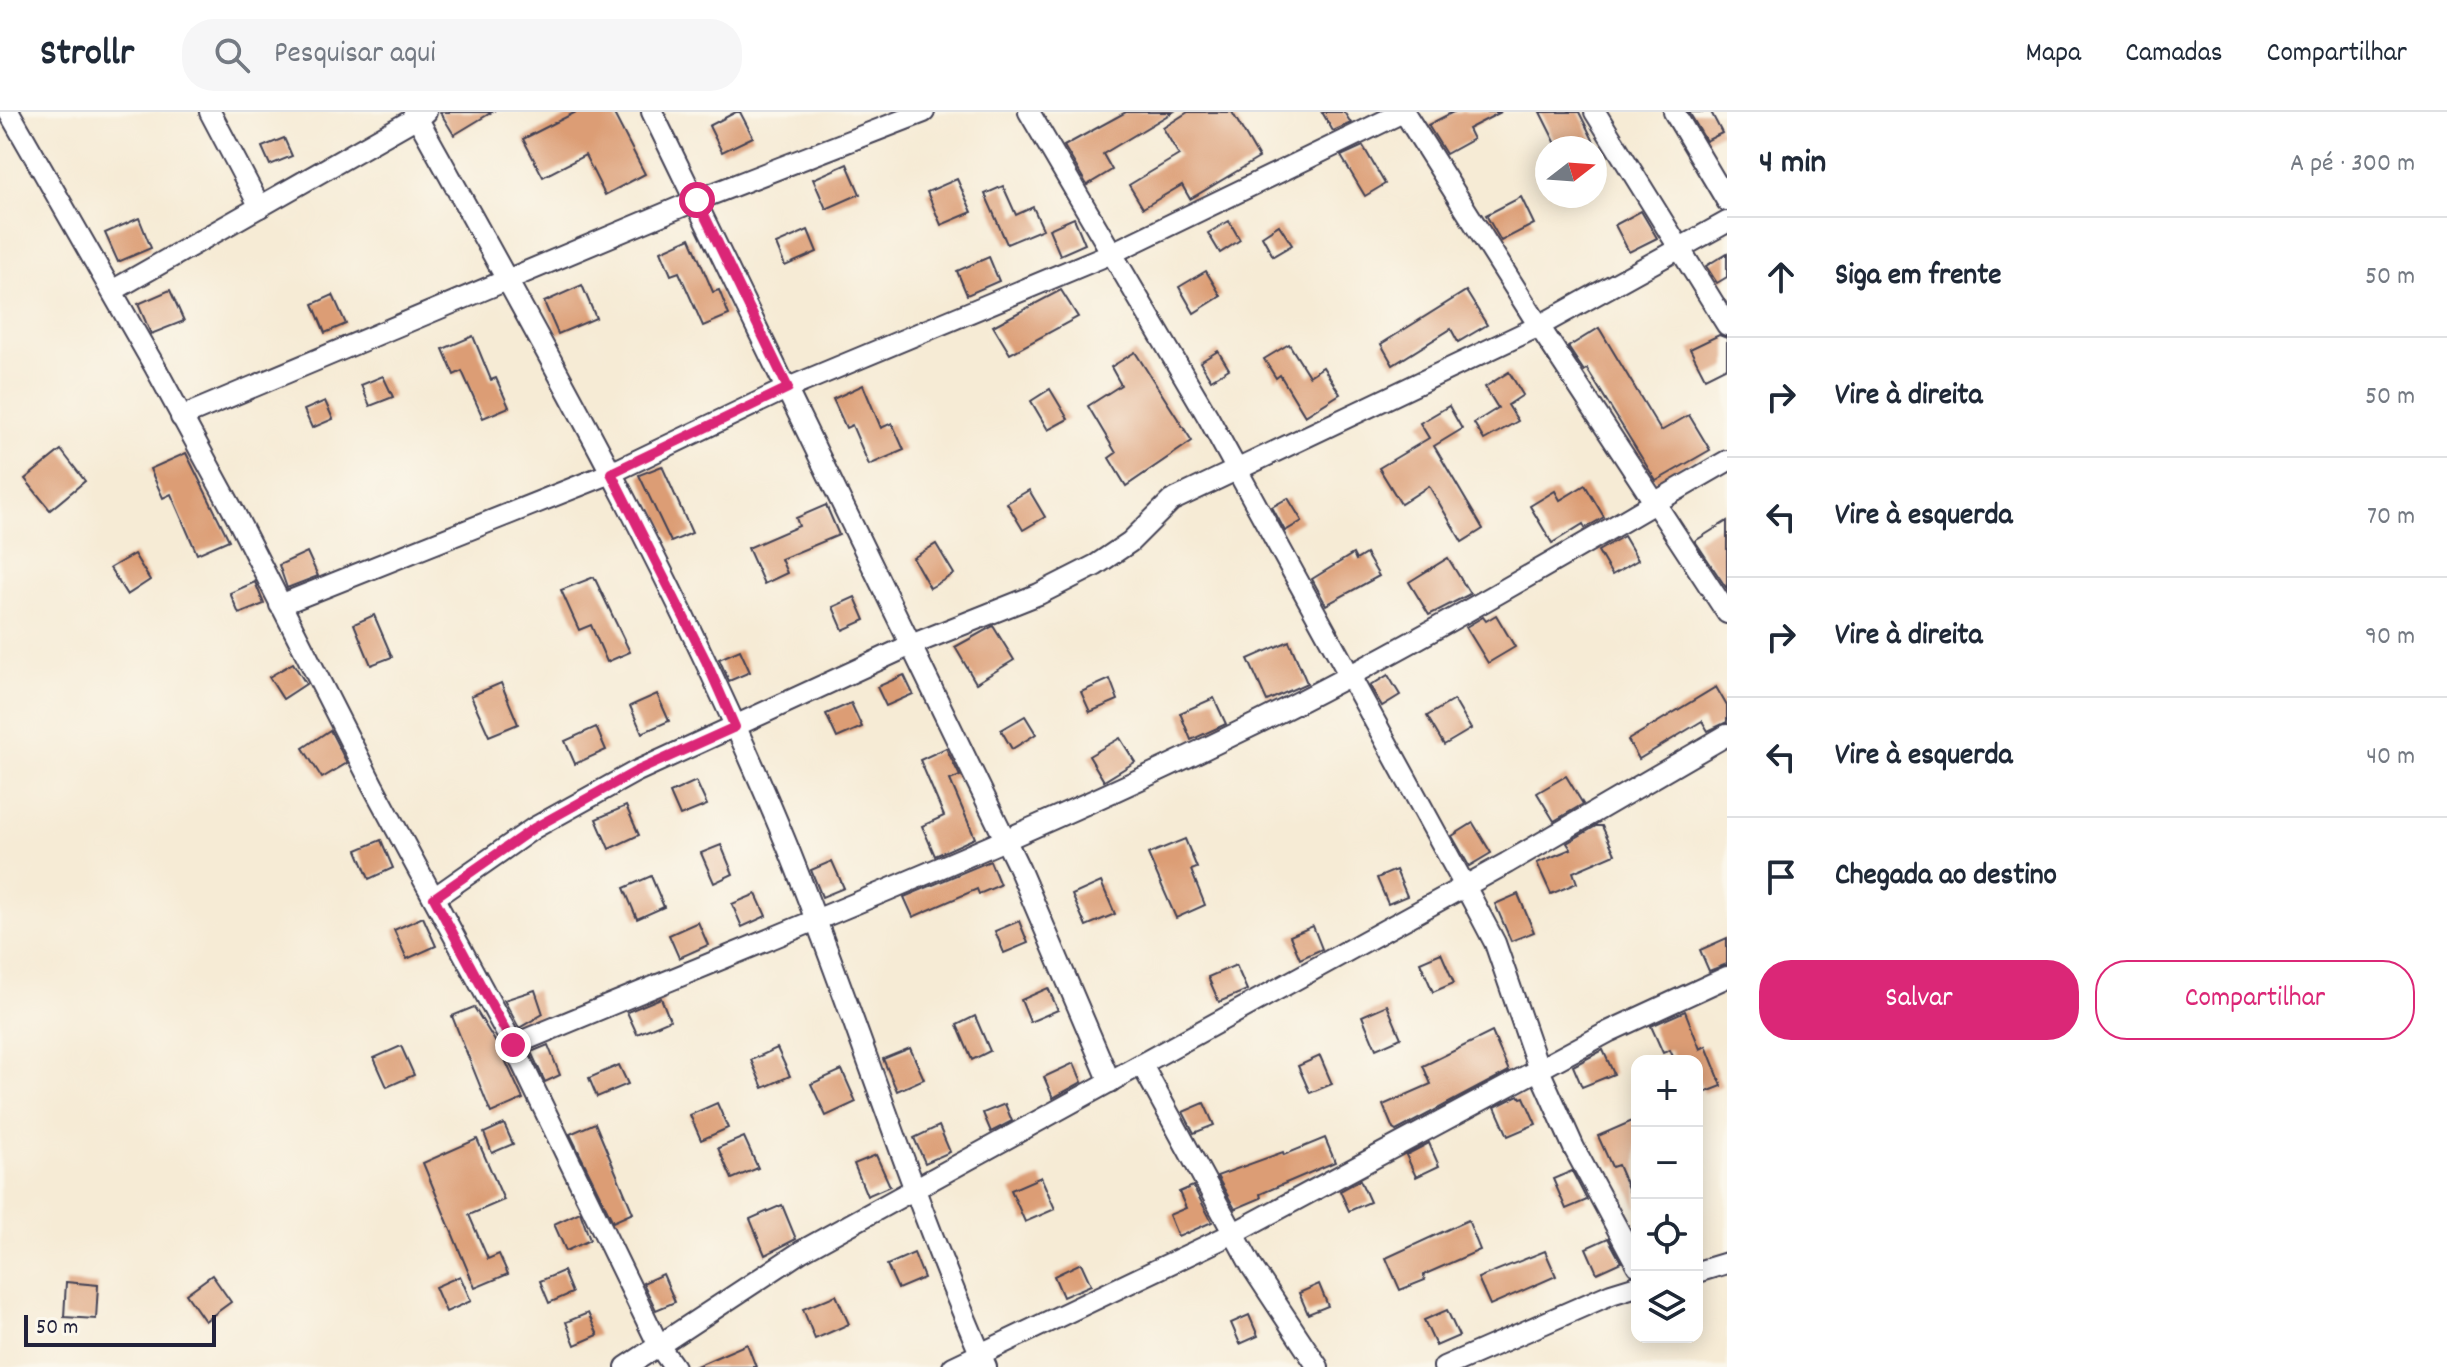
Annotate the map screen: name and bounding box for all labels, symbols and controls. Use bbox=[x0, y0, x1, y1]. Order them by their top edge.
search box bbox=[182, 19, 742, 91]
text: Strollr bbox=[40, 28, 134, 83]
icon: search bbox=[210, 33, 254, 77]
text: Pesquisar aqui bbox=[274, 34, 436, 77]
text: Mapa bbox=[2026, 35, 2081, 75]
text: Camadas bbox=[2125, 35, 2223, 75]
text: Compartilhar bbox=[2267, 35, 2407, 75]
north arrow bbox=[1535, 136, 1607, 208]
text: 4 min bbox=[1759, 140, 1826, 189]
text: A pé · 300 m bbox=[2290, 146, 2415, 183]
route start bbox=[679, 182, 715, 218]
icon: ahead bbox=[1759, 255, 1803, 299]
text: Siga em frente bbox=[1835, 256, 2002, 299]
text: 50 m bbox=[2365, 259, 2415, 296]
icon: right bbox=[1759, 375, 1803, 419]
text: Vire à direita bbox=[1835, 376, 1982, 419]
text: 50 m bbox=[2365, 379, 2415, 416]
icon: left bbox=[1759, 495, 1803, 539]
text: Vire à esquerda bbox=[1835, 496, 2013, 539]
text: 70 m bbox=[2367, 499, 2415, 536]
icon: right bbox=[1759, 615, 1803, 659]
text: Vire à direita bbox=[1835, 616, 1982, 659]
text: 90 m bbox=[2365, 619, 2415, 656]
icon: left bbox=[1759, 735, 1803, 779]
text: Vire à esquerda bbox=[1835, 736, 2013, 779]
text: 40 m bbox=[2366, 739, 2415, 776]
icon: arrive bbox=[1759, 855, 1803, 899]
text: Chegada ao destino bbox=[1835, 856, 2057, 899]
button: Salvar bbox=[1759, 960, 2079, 1040]
button: Compartilhar bbox=[2095, 960, 2415, 1040]
route end bbox=[495, 1027, 531, 1063]
map controls bbox=[1631, 1055, 1703, 1343]
button: + bbox=[1631, 1055, 1703, 1127]
button: − bbox=[1631, 1127, 1703, 1199]
button: locate bbox=[1631, 1199, 1703, 1271]
button: layers bbox=[1631, 1271, 1703, 1343]
scale bar bbox=[24, 1311, 216, 1347]
text: 50 m bbox=[36, 1313, 78, 1344]

